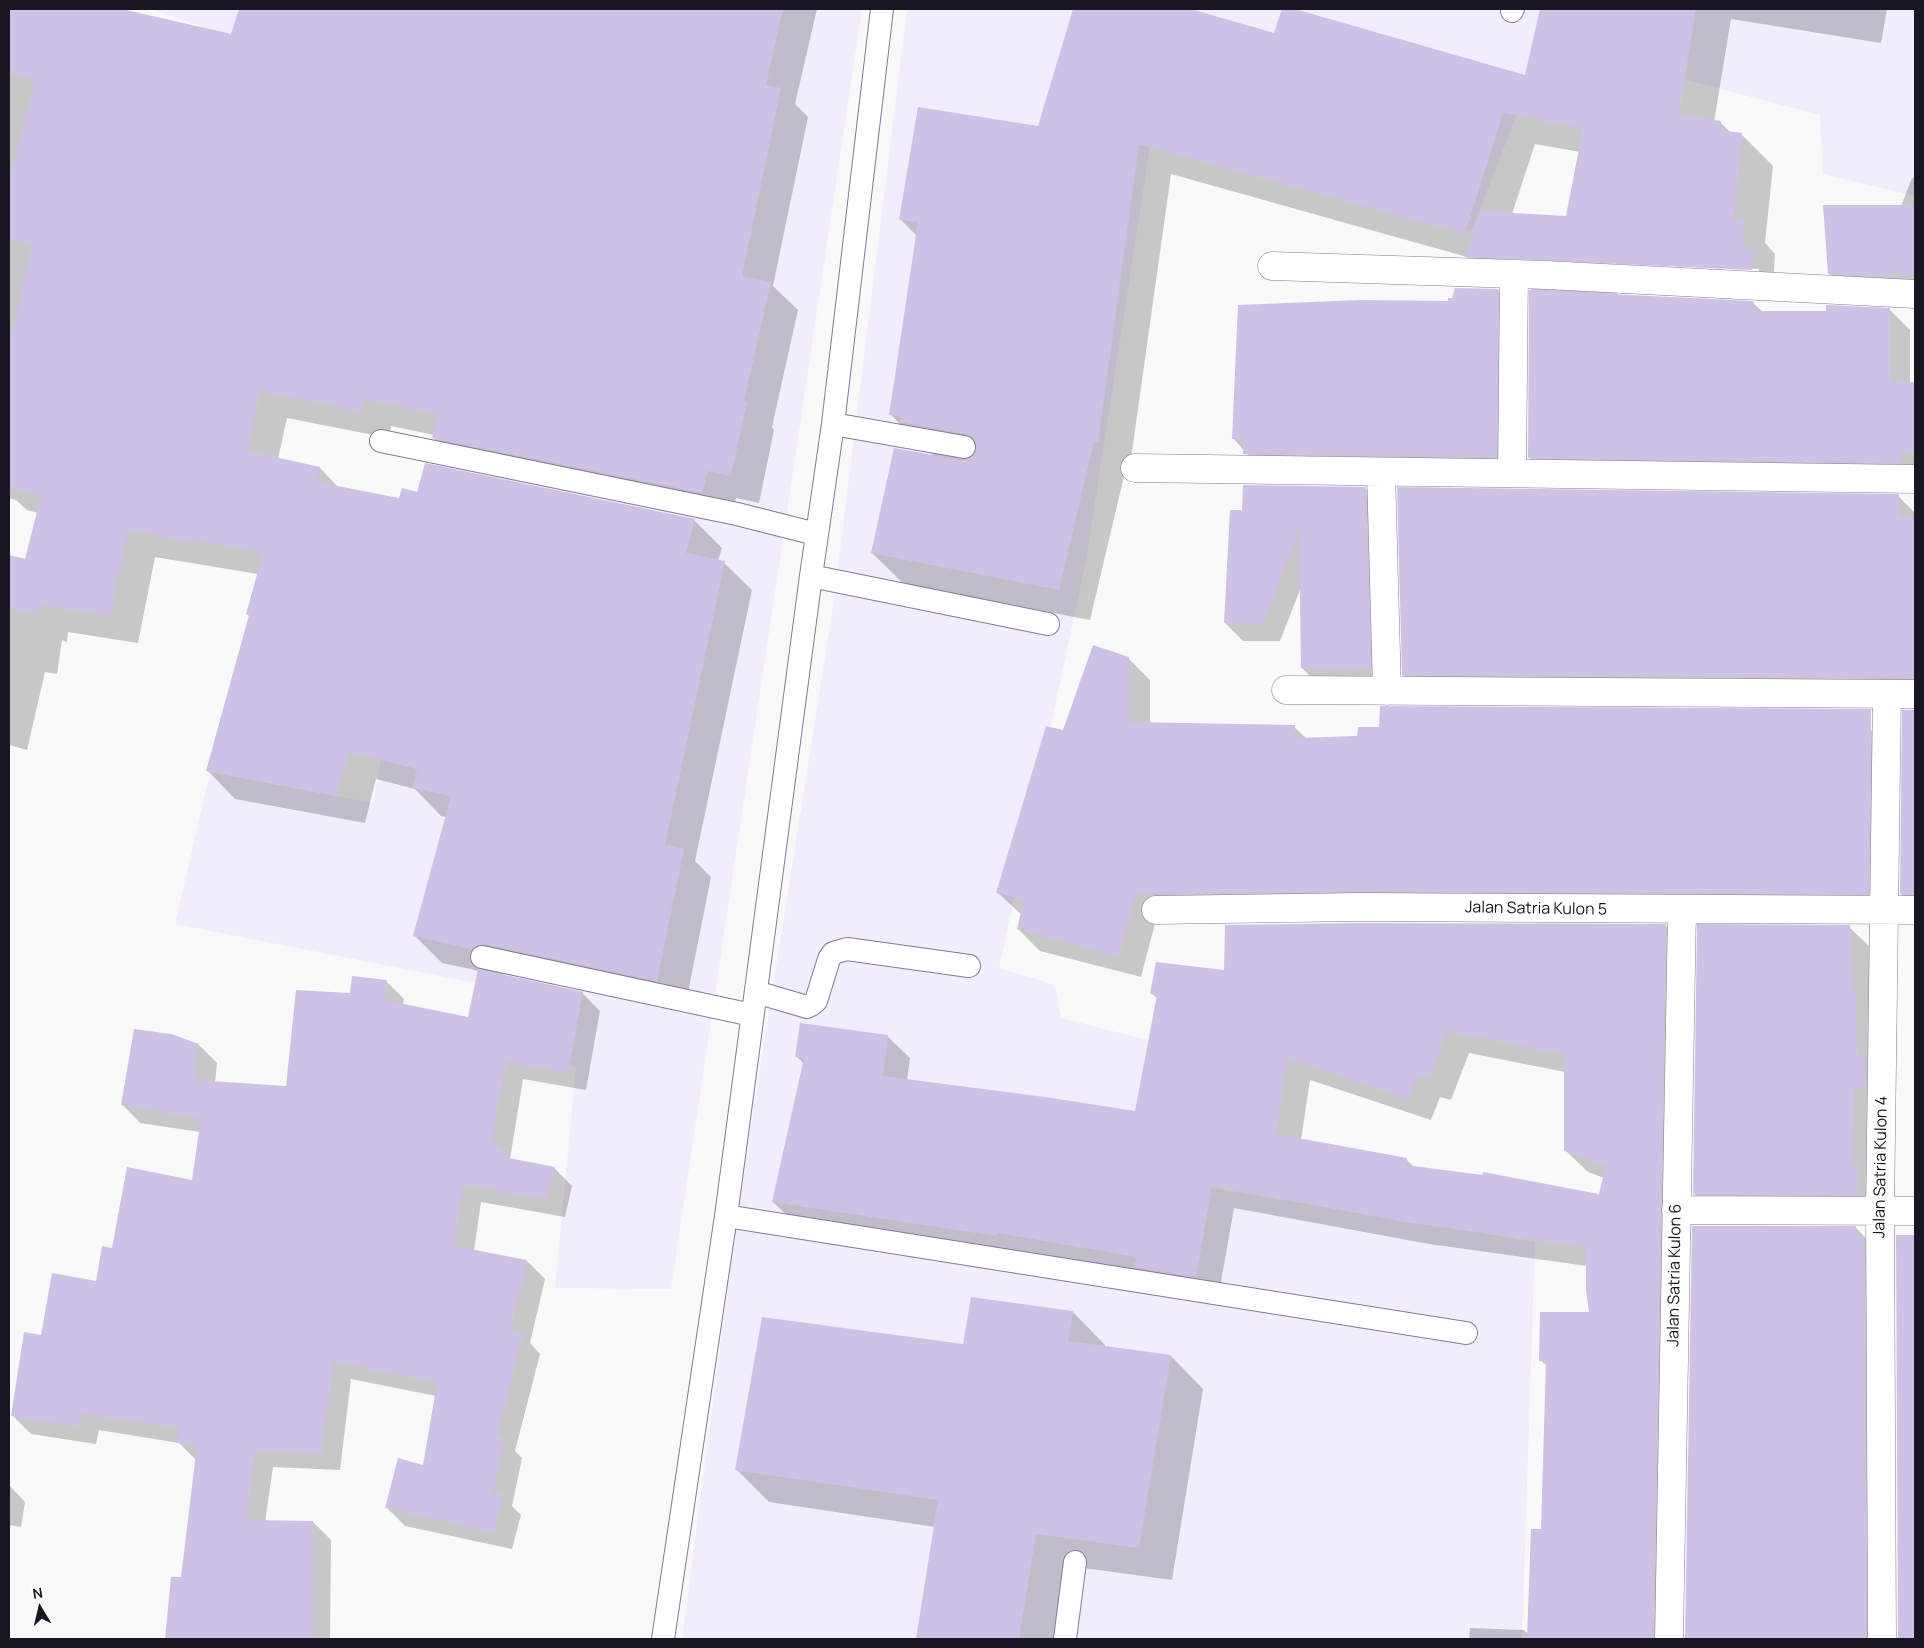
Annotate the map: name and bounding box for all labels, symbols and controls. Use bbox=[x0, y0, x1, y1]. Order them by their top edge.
street label: Jalan Satria Kulon 5 bbox=[1465, 898, 1607, 920]
street label: Jalan Satria Kulon 4 bbox=[1870, 1096, 1892, 1238]
street label: Jalan Satria Kulon 6 bbox=[1664, 1204, 1686, 1346]
north arrow bbox=[15, 1583, 65, 1633]
text: N bbox=[31, 1583, 44, 1603]

